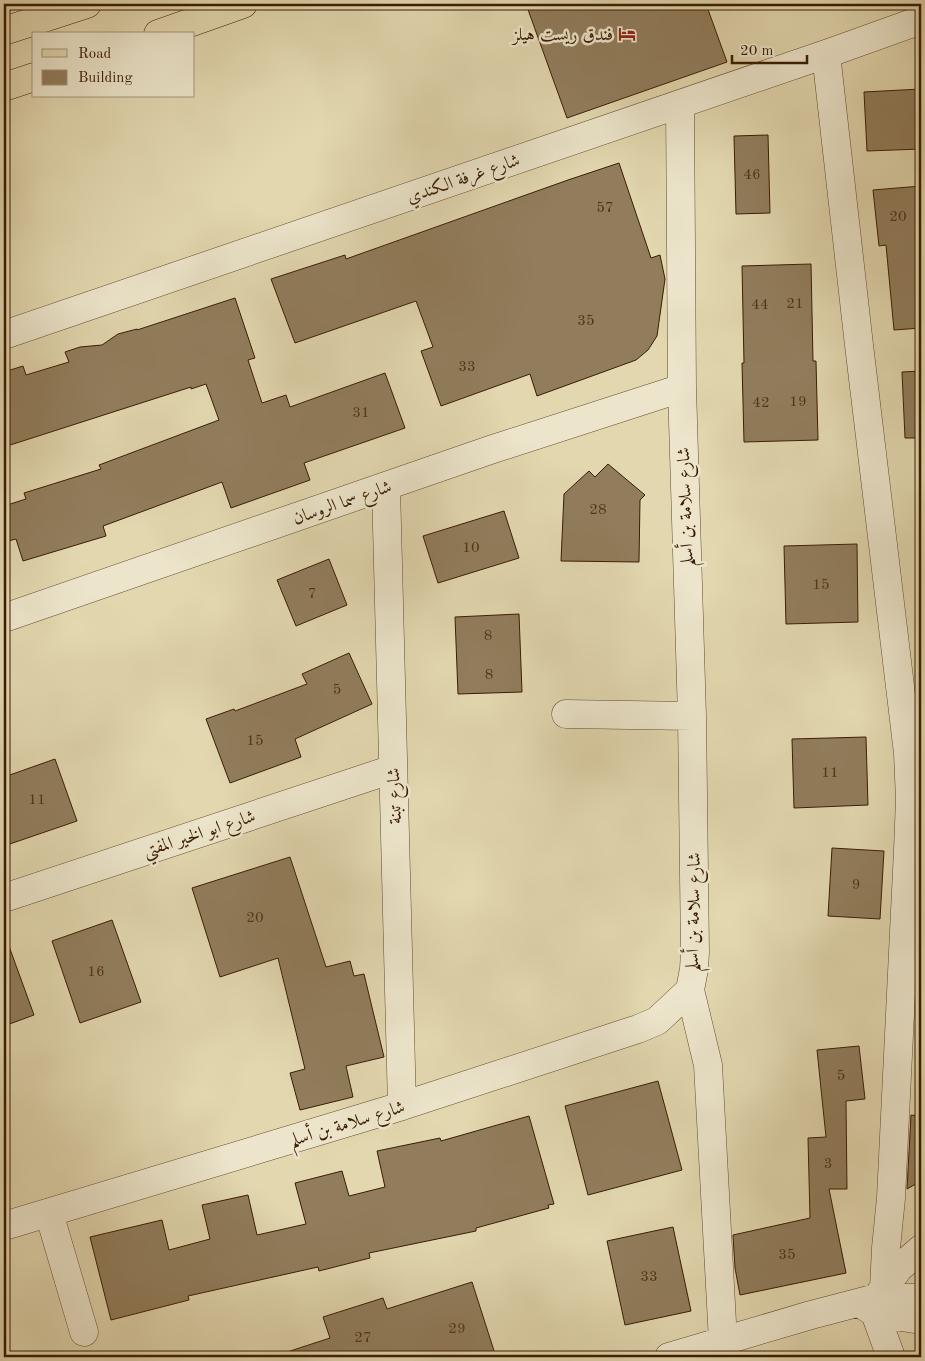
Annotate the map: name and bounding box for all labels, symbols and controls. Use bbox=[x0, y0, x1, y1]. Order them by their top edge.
hotel icon: فندق ريست هيلز bbox=[617, 24, 637, 44]
place label: فندق ريست هيلز bbox=[511, 26, 613, 46]
legend bbox=[32, 32, 195, 98]
scale bar bbox=[732, 32, 808, 64]
text: 20 m bbox=[740, 44, 774, 59]
text: Road bbox=[78, 47, 112, 62]
text: Building bbox=[78, 71, 133, 86]
street label: شارع غرفة الكندي bbox=[404, 150, 524, 211]
house number: 46 bbox=[743, 168, 761, 183]
house number: 57 bbox=[596, 201, 614, 216]
house number: 20 bbox=[889, 210, 907, 225]
house number: 21 bbox=[786, 297, 804, 312]
house number: 44 bbox=[751, 298, 769, 313]
house number: 35 bbox=[577, 314, 595, 329]
house number: 33 bbox=[458, 360, 476, 375]
house number: 19 bbox=[789, 395, 807, 410]
house number: 42 bbox=[752, 396, 770, 411]
house number: 31 bbox=[352, 406, 370, 421]
street label: شارع سلامة بن أسلم bbox=[670, 447, 705, 567]
street label: شارع سما الروسان bbox=[291, 478, 396, 533]
house number: 28 bbox=[589, 503, 607, 518]
house number: 10 bbox=[462, 541, 480, 556]
house number: 15 bbox=[812, 578, 830, 593]
house number: 7 bbox=[308, 587, 316, 602]
house number: 8 bbox=[484, 629, 492, 644]
house number: 8 bbox=[485, 668, 493, 683]
house number: 5 bbox=[333, 683, 341, 698]
house number: 15 bbox=[246, 734, 264, 749]
house number: 11 bbox=[821, 766, 839, 781]
street label: شارع تبنة bbox=[385, 767, 410, 824]
house number: 11 bbox=[28, 793, 46, 808]
street label: شارع ابو الخير المفتي bbox=[141, 807, 260, 867]
street label: شارع سلامة بن أسلم bbox=[679, 852, 712, 972]
house number: 9 bbox=[852, 878, 860, 893]
house number: 20 bbox=[246, 911, 264, 926]
house number: 16 bbox=[87, 965, 105, 980]
house number: 5 bbox=[837, 1069, 845, 1084]
street label: شارع سلامة بن أسلم bbox=[286, 1093, 409, 1158]
house number: 3 bbox=[824, 1157, 832, 1172]
house number: 35 bbox=[778, 1248, 796, 1263]
house number: 33 bbox=[640, 1270, 658, 1285]
house number: 29 bbox=[448, 1322, 466, 1337]
house number: 27 bbox=[354, 1331, 372, 1346]

